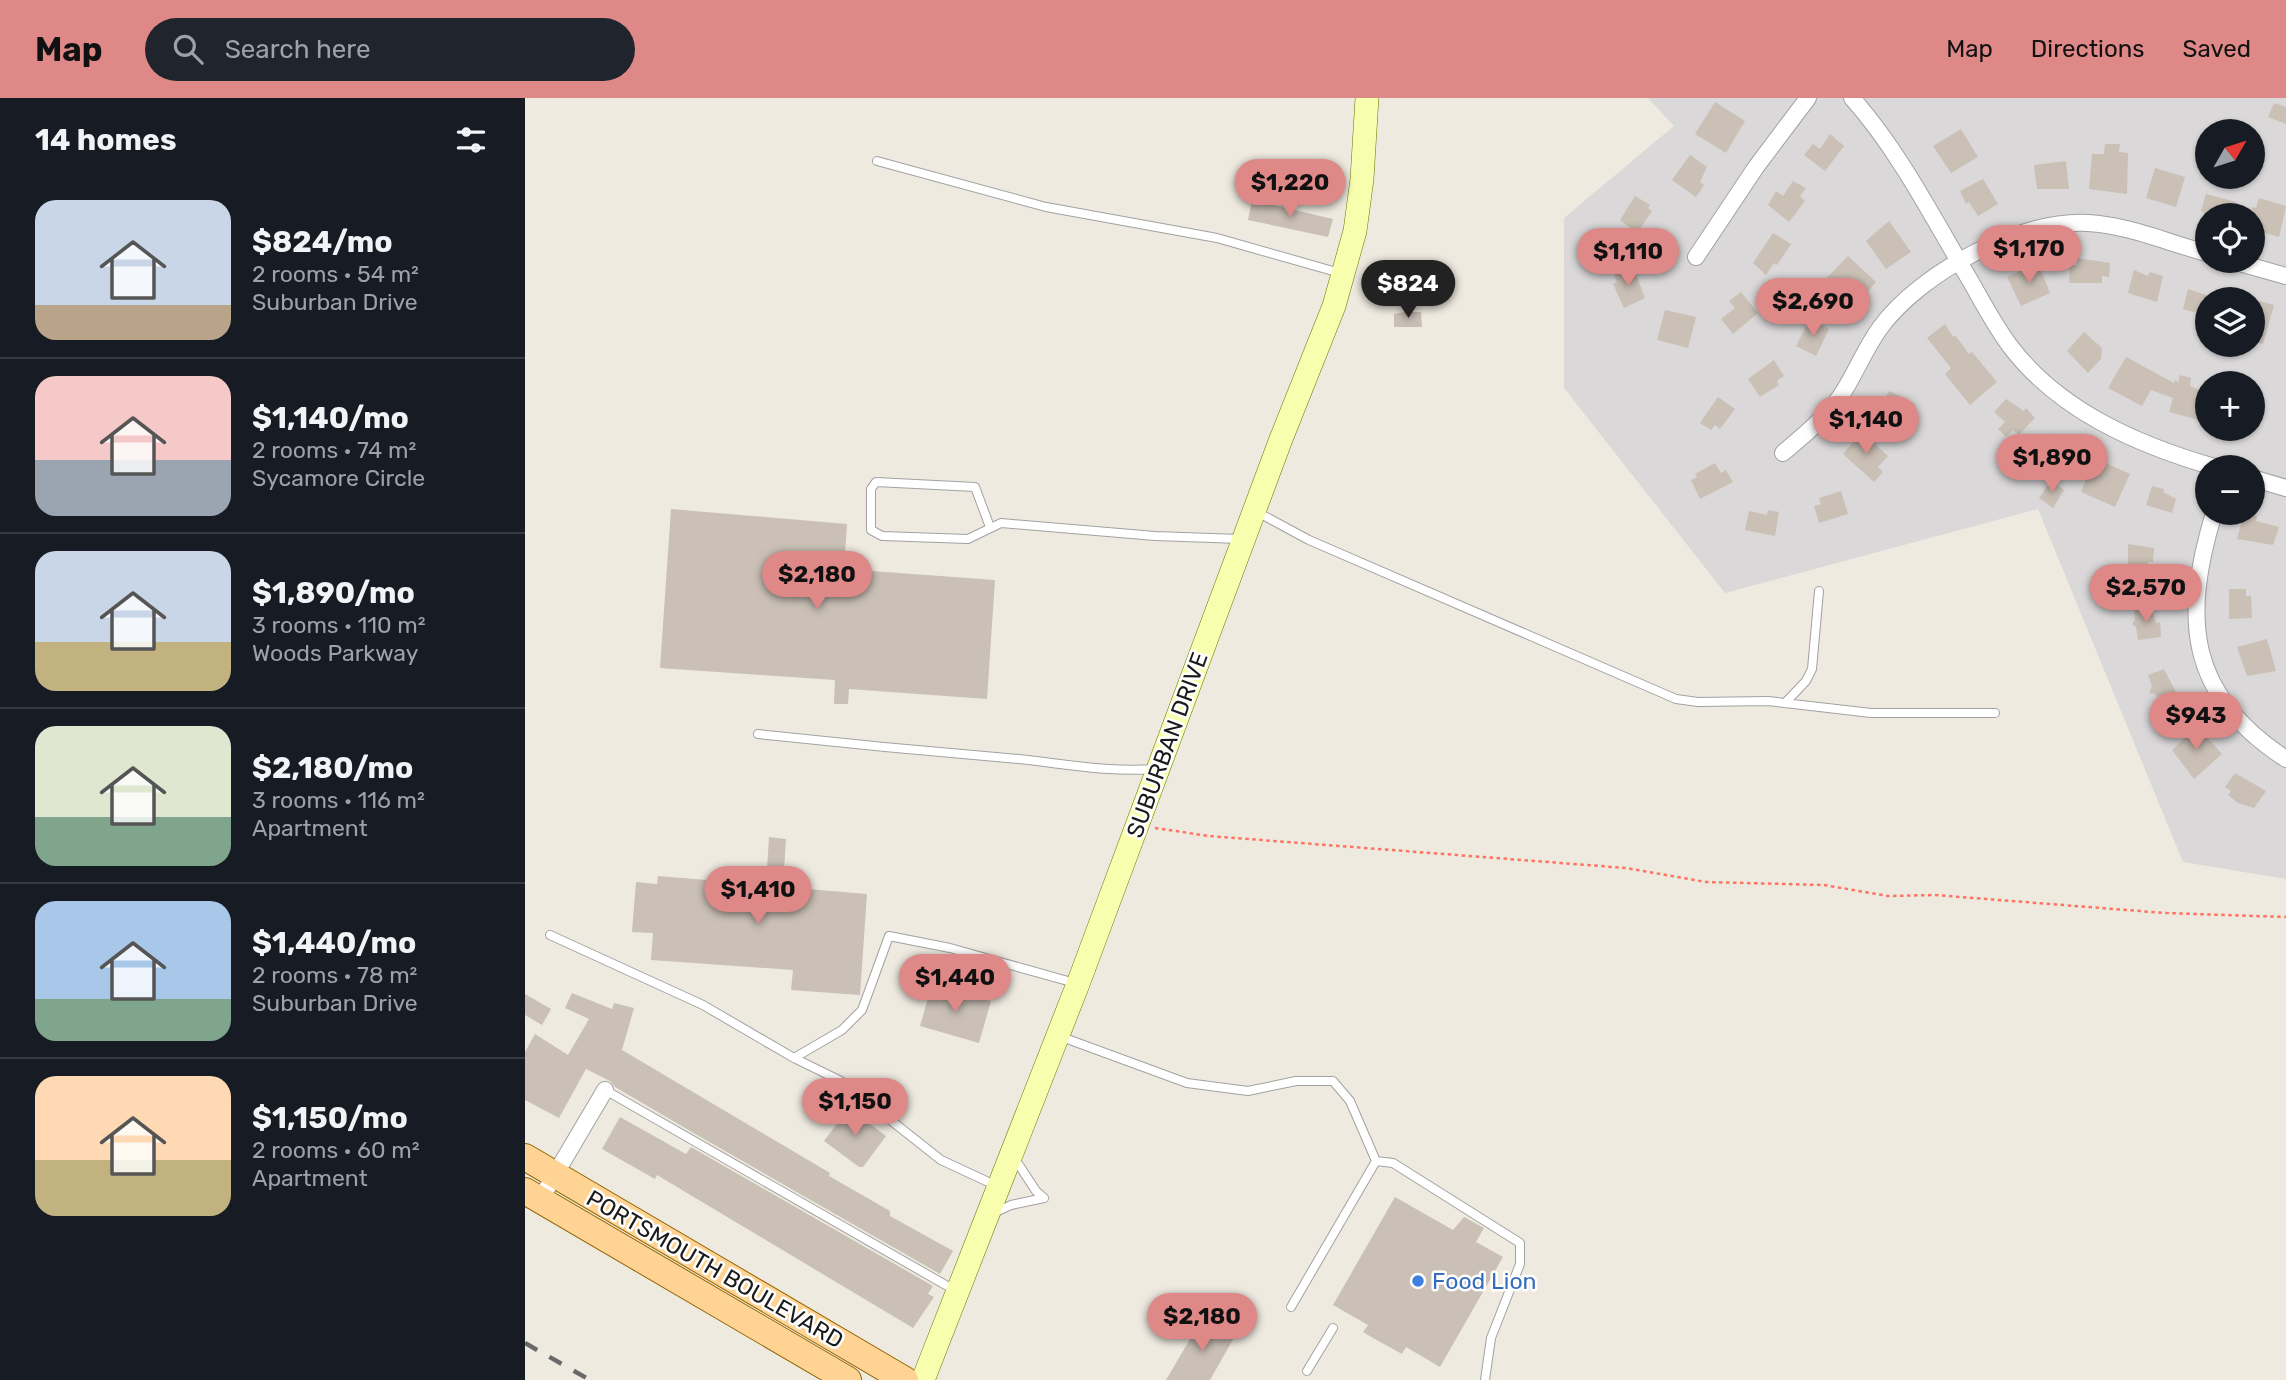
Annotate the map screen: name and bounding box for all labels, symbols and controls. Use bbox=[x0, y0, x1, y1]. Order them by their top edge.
search box bbox=[145, 18, 635, 81]
text: Map bbox=[35, 30, 103, 69]
icon: search bbox=[169, 30, 207, 68]
text: Search here bbox=[225, 34, 370, 65]
text: Map bbox=[1946, 35, 1993, 63]
text: Directions bbox=[2031, 35, 2144, 63]
text: Saved bbox=[2182, 35, 2251, 63]
north arrow bbox=[2195, 119, 2265, 189]
map controls bbox=[2195, 119, 2265, 525]
icon: filters bbox=[452, 121, 490, 159]
text: 14 homes bbox=[35, 122, 177, 158]
pin: $1,220 bbox=[1233, 159, 1347, 219]
text: $1,220 bbox=[1251, 168, 1329, 196]
button: locate bbox=[2195, 203, 2265, 273]
text: $824/mo bbox=[252, 224, 393, 260]
pin: $1,170 bbox=[1972, 226, 2086, 285]
icon: home bbox=[91, 228, 175, 312]
pin: $1,110 bbox=[1571, 228, 1685, 288]
text: $1,170 bbox=[1993, 234, 2065, 262]
text: $1,110 bbox=[1593, 237, 1663, 265]
text: 2 rooms · 54 m² bbox=[252, 260, 419, 288]
pin: $824 bbox=[1367, 260, 1449, 320]
text: $824 bbox=[1377, 269, 1439, 297]
pin: $2,690 bbox=[1756, 278, 1870, 338]
text: $2,690 bbox=[1772, 287, 1854, 315]
button: layers bbox=[2195, 287, 2265, 357]
text: Suburban Drive bbox=[252, 288, 418, 316]
button: + bbox=[2195, 371, 2265, 441]
pin: $1,140 bbox=[1809, 396, 1923, 456]
text: $1,140/mo bbox=[252, 400, 409, 436]
icon: home bbox=[91, 404, 175, 488]
text: $1,140 bbox=[1829, 405, 1903, 433]
pin: $1,890 bbox=[1995, 434, 2109, 494]
text: 2 rooms · 74 m² bbox=[252, 436, 416, 464]
text: $1,890 bbox=[2012, 443, 2092, 471]
button: − bbox=[2195, 455, 2265, 525]
text: Sycamore Circle bbox=[252, 464, 425, 492]
pin: $2,180 bbox=[760, 552, 874, 611]
text: $2,180 bbox=[778, 560, 856, 588]
pin: $2,570 bbox=[2089, 564, 2203, 624]
text: $2,570 bbox=[2106, 573, 2186, 601]
text: $1,890/mo bbox=[252, 575, 415, 611]
icon: home bbox=[91, 579, 175, 663]
text: 3 rooms · 110 m² bbox=[252, 611, 426, 639]
text: Woods Parkway bbox=[252, 639, 418, 667]
street label: SUBURBAN DRIVE bbox=[1120, 648, 1214, 842]
pin: $943 bbox=[2155, 692, 2237, 752]
text: $943 bbox=[2166, 701, 2226, 729]
text: $2,180/mo bbox=[252, 750, 413, 786]
icon: home bbox=[91, 754, 175, 838]
text: 3 rooms · 116 m² bbox=[252, 786, 425, 814]
text: Apartment bbox=[252, 814, 368, 842]
pin: $1,410 bbox=[701, 866, 815, 926]
text: $1,410 bbox=[720, 875, 796, 903]
text: $1,440/mo bbox=[252, 925, 416, 961]
icon: home bbox=[91, 929, 175, 1013]
pin: $1,440 bbox=[898, 954, 1012, 1014]
text: 2 rooms · 78 m² bbox=[252, 961, 417, 989]
text: $1,440 bbox=[915, 963, 995, 991]
text: Suburban Drive bbox=[252, 989, 418, 1017]
pin: $1,150 bbox=[798, 1079, 912, 1138]
text: $1,150 bbox=[818, 1087, 892, 1115]
text: $1,150/mo bbox=[252, 1100, 408, 1136]
icon: home bbox=[91, 1104, 175, 1188]
text: 2 rooms · 60 m² bbox=[252, 1136, 420, 1164]
text: Apartment bbox=[252, 1164, 368, 1192]
street label: PORTSMOUTH BOULEVARD bbox=[582, 1184, 848, 1354]
place label: Food Lion bbox=[1432, 1267, 1537, 1295]
marker: Food Lion bbox=[1410, 1273, 1426, 1289]
pin: $2,180 bbox=[1145, 1294, 1259, 1353]
text: $2,180 bbox=[1163, 1302, 1241, 1330]

